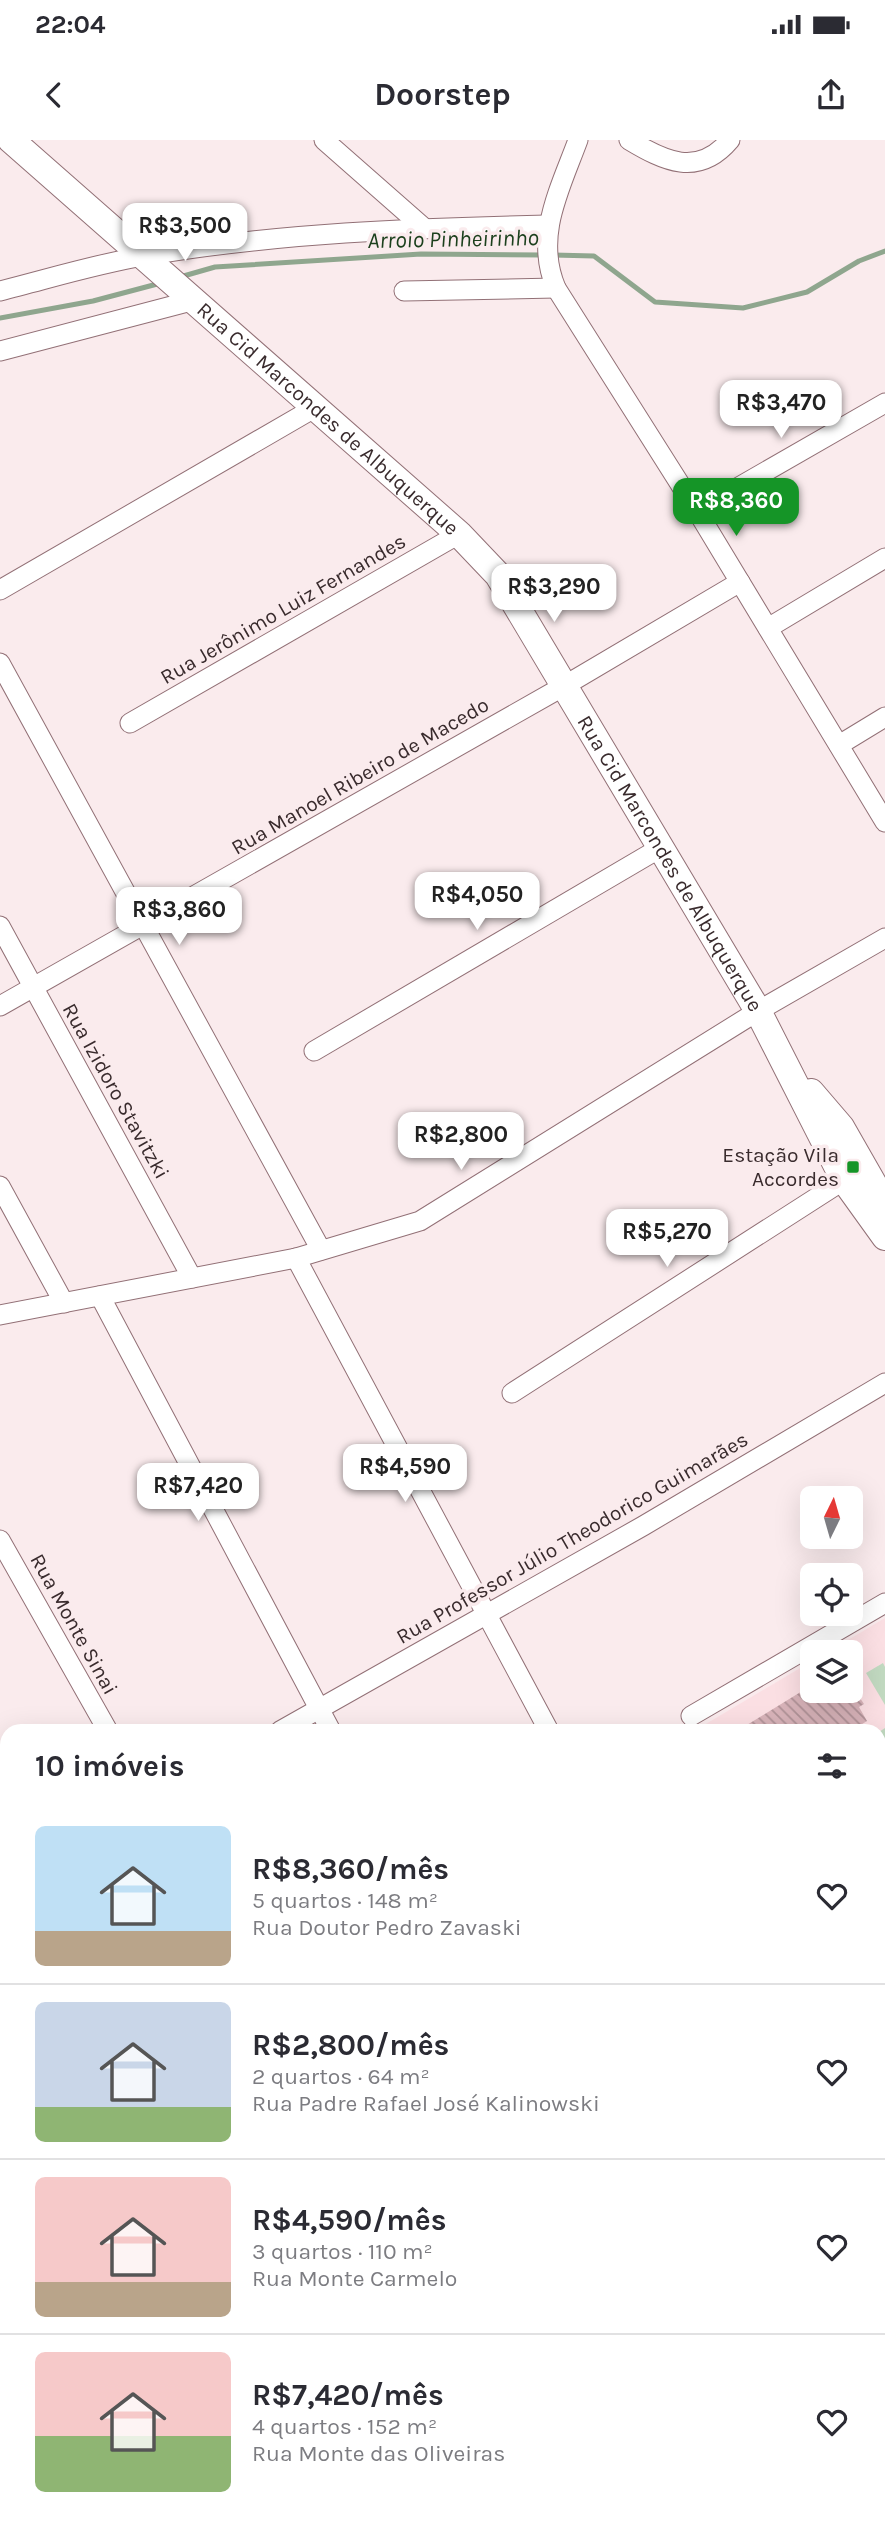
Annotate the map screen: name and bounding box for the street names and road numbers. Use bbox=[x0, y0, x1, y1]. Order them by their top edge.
street label: Rua Cid Marcondes de Albuquerque bbox=[192, 297, 464, 540]
street label: Rua Jerônimo Luiz Fernandes bbox=[156, 529, 410, 689]
street label: Rua Manoel Ribeiro de Macedo bbox=[227, 692, 493, 860]
street label: Rua Cid Marcondes de Albuquerque bbox=[572, 711, 768, 1016]
street label: Rua Izidoro Stavitzki bbox=[58, 999, 174, 1183]
street label: Rua Professor Júlio Theodorico Guimarães bbox=[392, 1427, 752, 1649]
street label: Rua Monte Sinai bbox=[25, 1549, 123, 1699]

